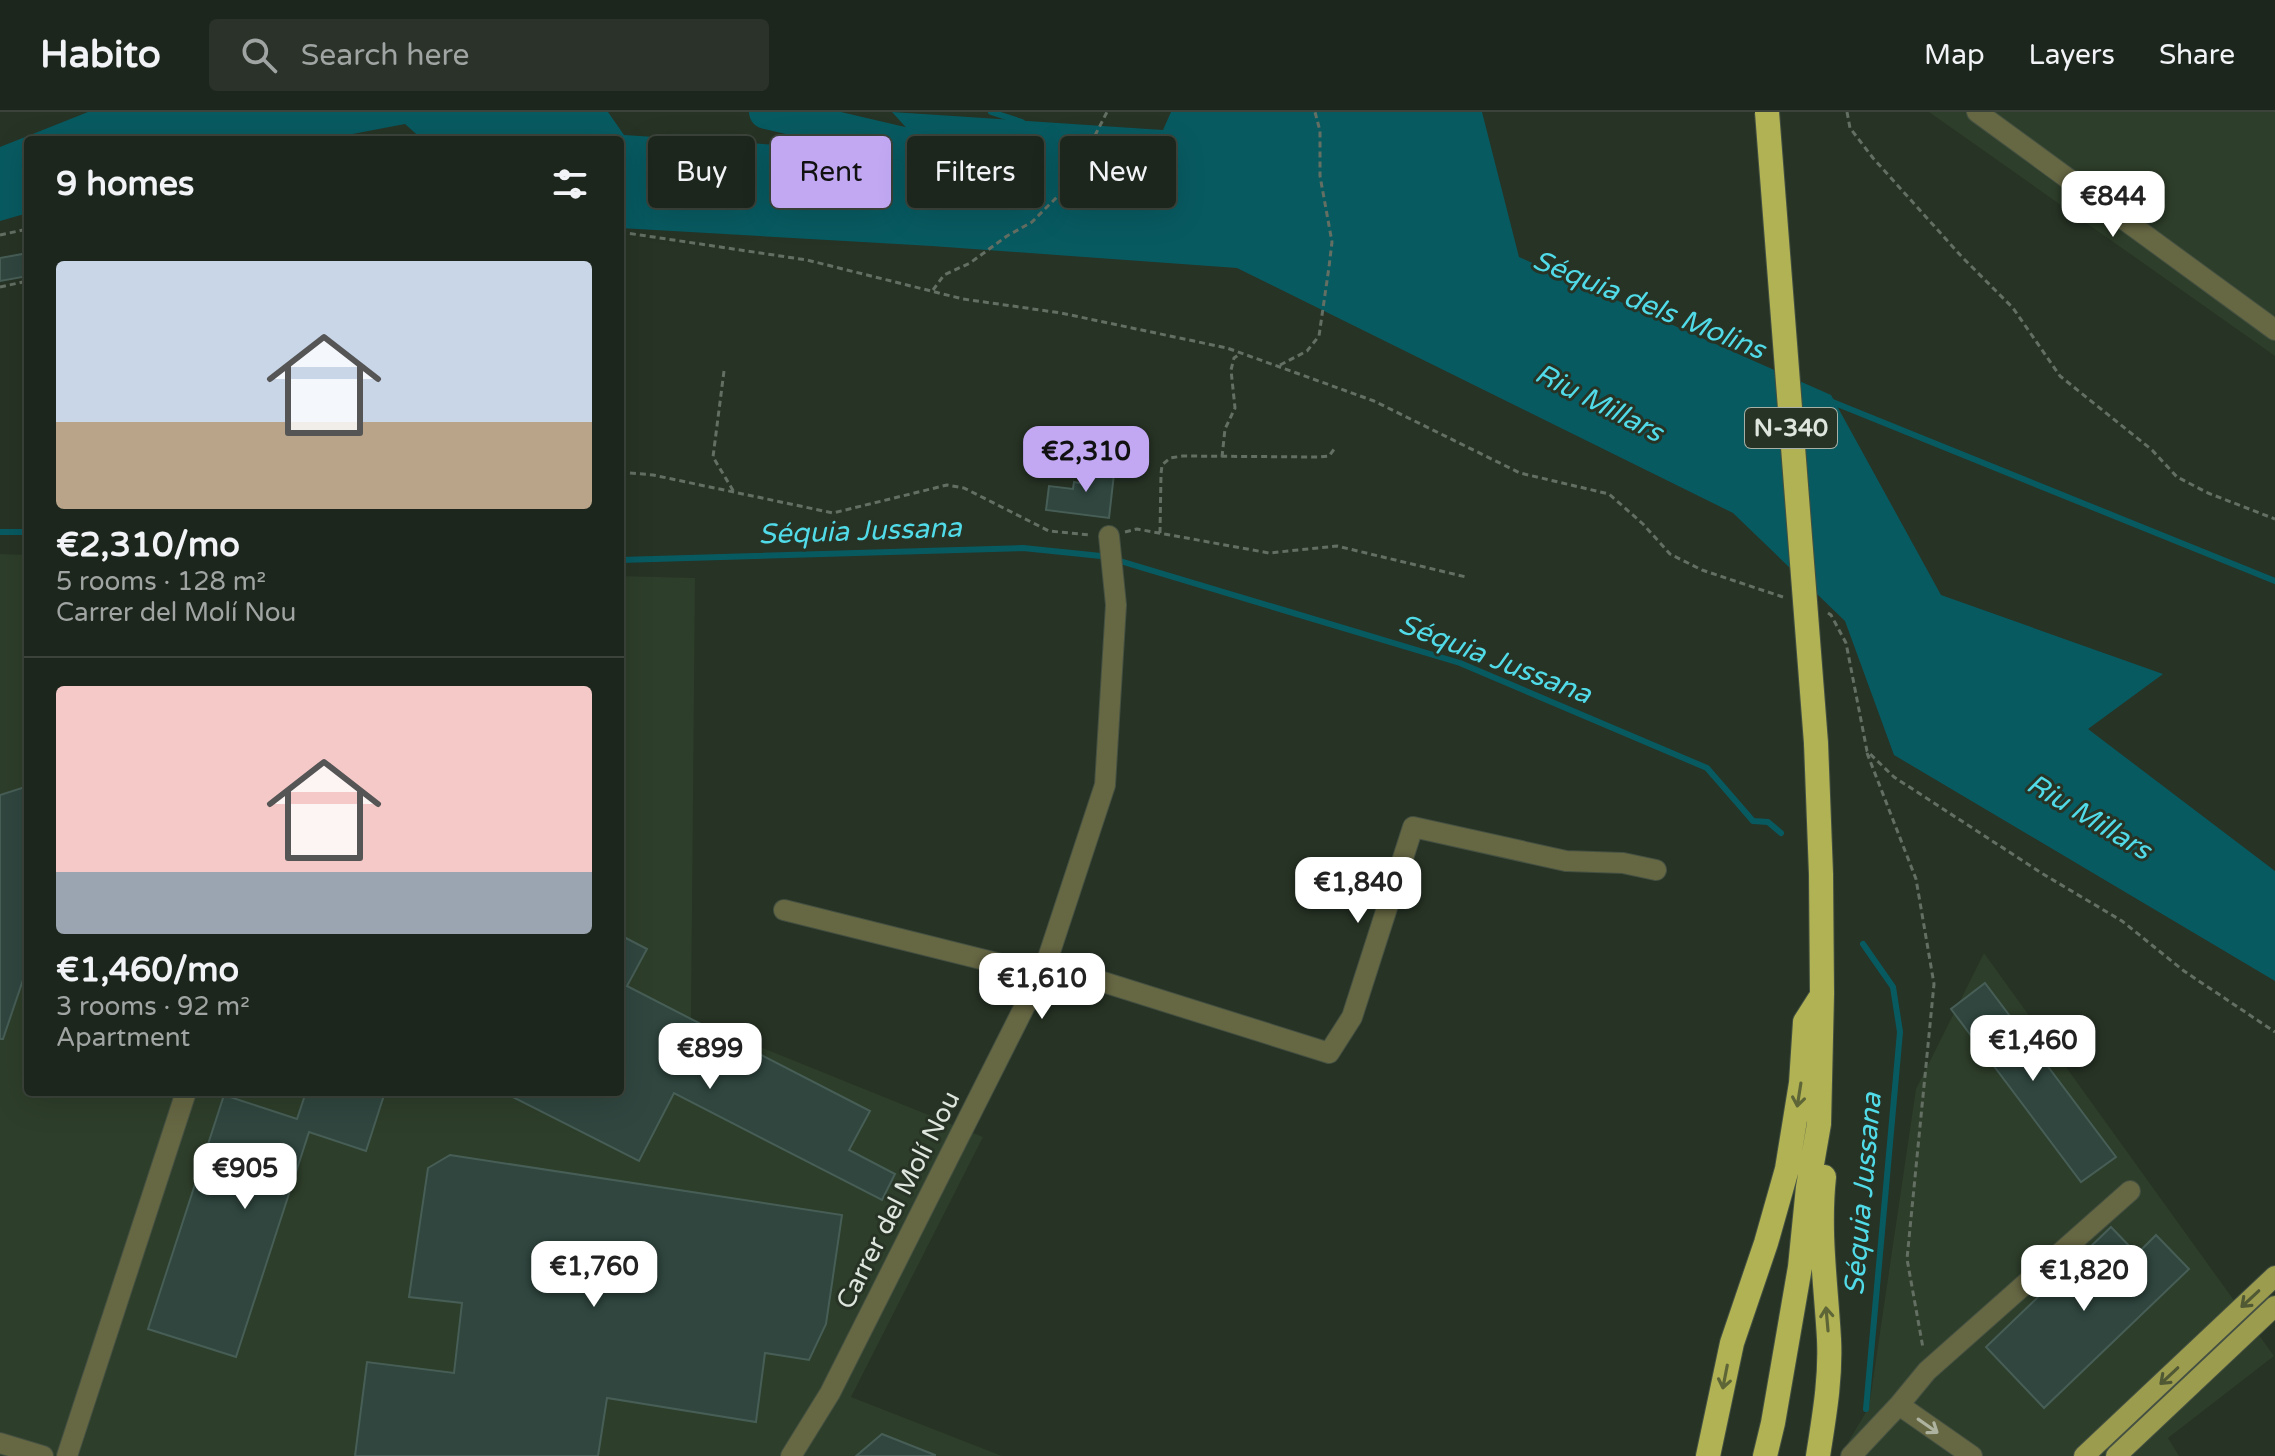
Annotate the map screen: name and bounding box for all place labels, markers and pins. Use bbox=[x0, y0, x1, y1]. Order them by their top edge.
pin: €844 bbox=[2066, 171, 2160, 239]
pin: €2,310 bbox=[1021, 426, 1151, 494]
pin: €1,840 bbox=[1293, 857, 1423, 925]
pin: €1,610 bbox=[977, 953, 1107, 1021]
pin: €1,460 bbox=[1968, 1015, 2098, 1083]
pin: €899 bbox=[663, 1023, 757, 1091]
pin: €905 bbox=[198, 1143, 292, 1211]
pin: €1,760 bbox=[529, 1241, 659, 1309]
pin: €1,820 bbox=[2019, 1245, 2149, 1313]

